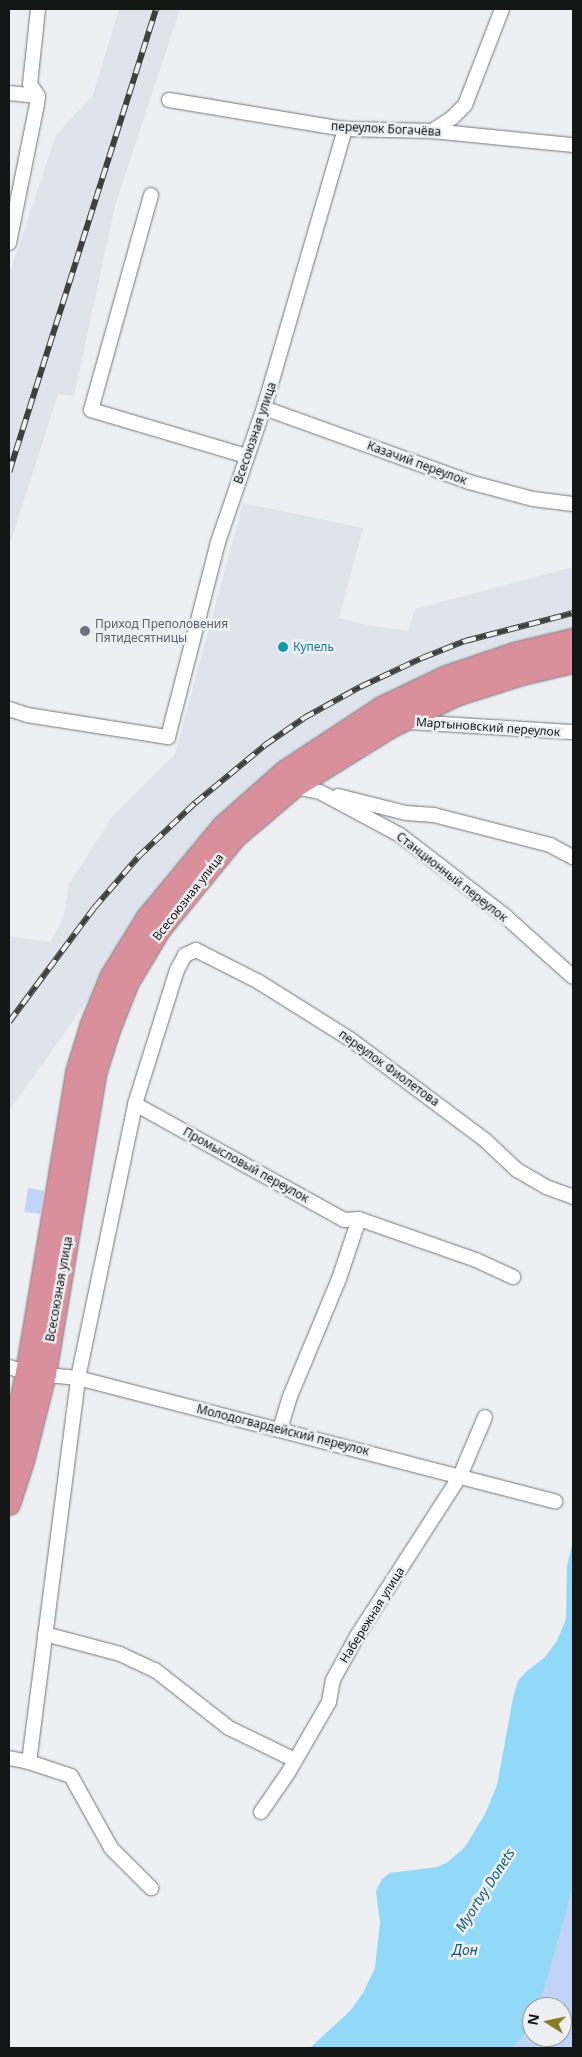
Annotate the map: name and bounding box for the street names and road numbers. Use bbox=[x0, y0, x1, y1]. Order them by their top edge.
street label: переулок Богачёва bbox=[331, 119, 441, 139]
street label: Всесоюзная улица bbox=[231, 380, 279, 486]
street label: Казачий переулок bbox=[365, 438, 469, 488]
street label: Мартыновский переулок bbox=[415, 715, 561, 739]
street label: Станционный переулок bbox=[394, 829, 510, 925]
street label: Всесоюзная улица bbox=[149, 851, 227, 943]
street label: переулок Фиолетова bbox=[336, 1027, 442, 1109]
street label: Промысловый переулок bbox=[181, 1124, 311, 1206]
street label: Всесоюзная улица bbox=[43, 1235, 75, 1343]
street label: Молодогвардейский переулок bbox=[195, 1402, 371, 1458]
street label: Набережная улица bbox=[337, 1564, 407, 1666]

